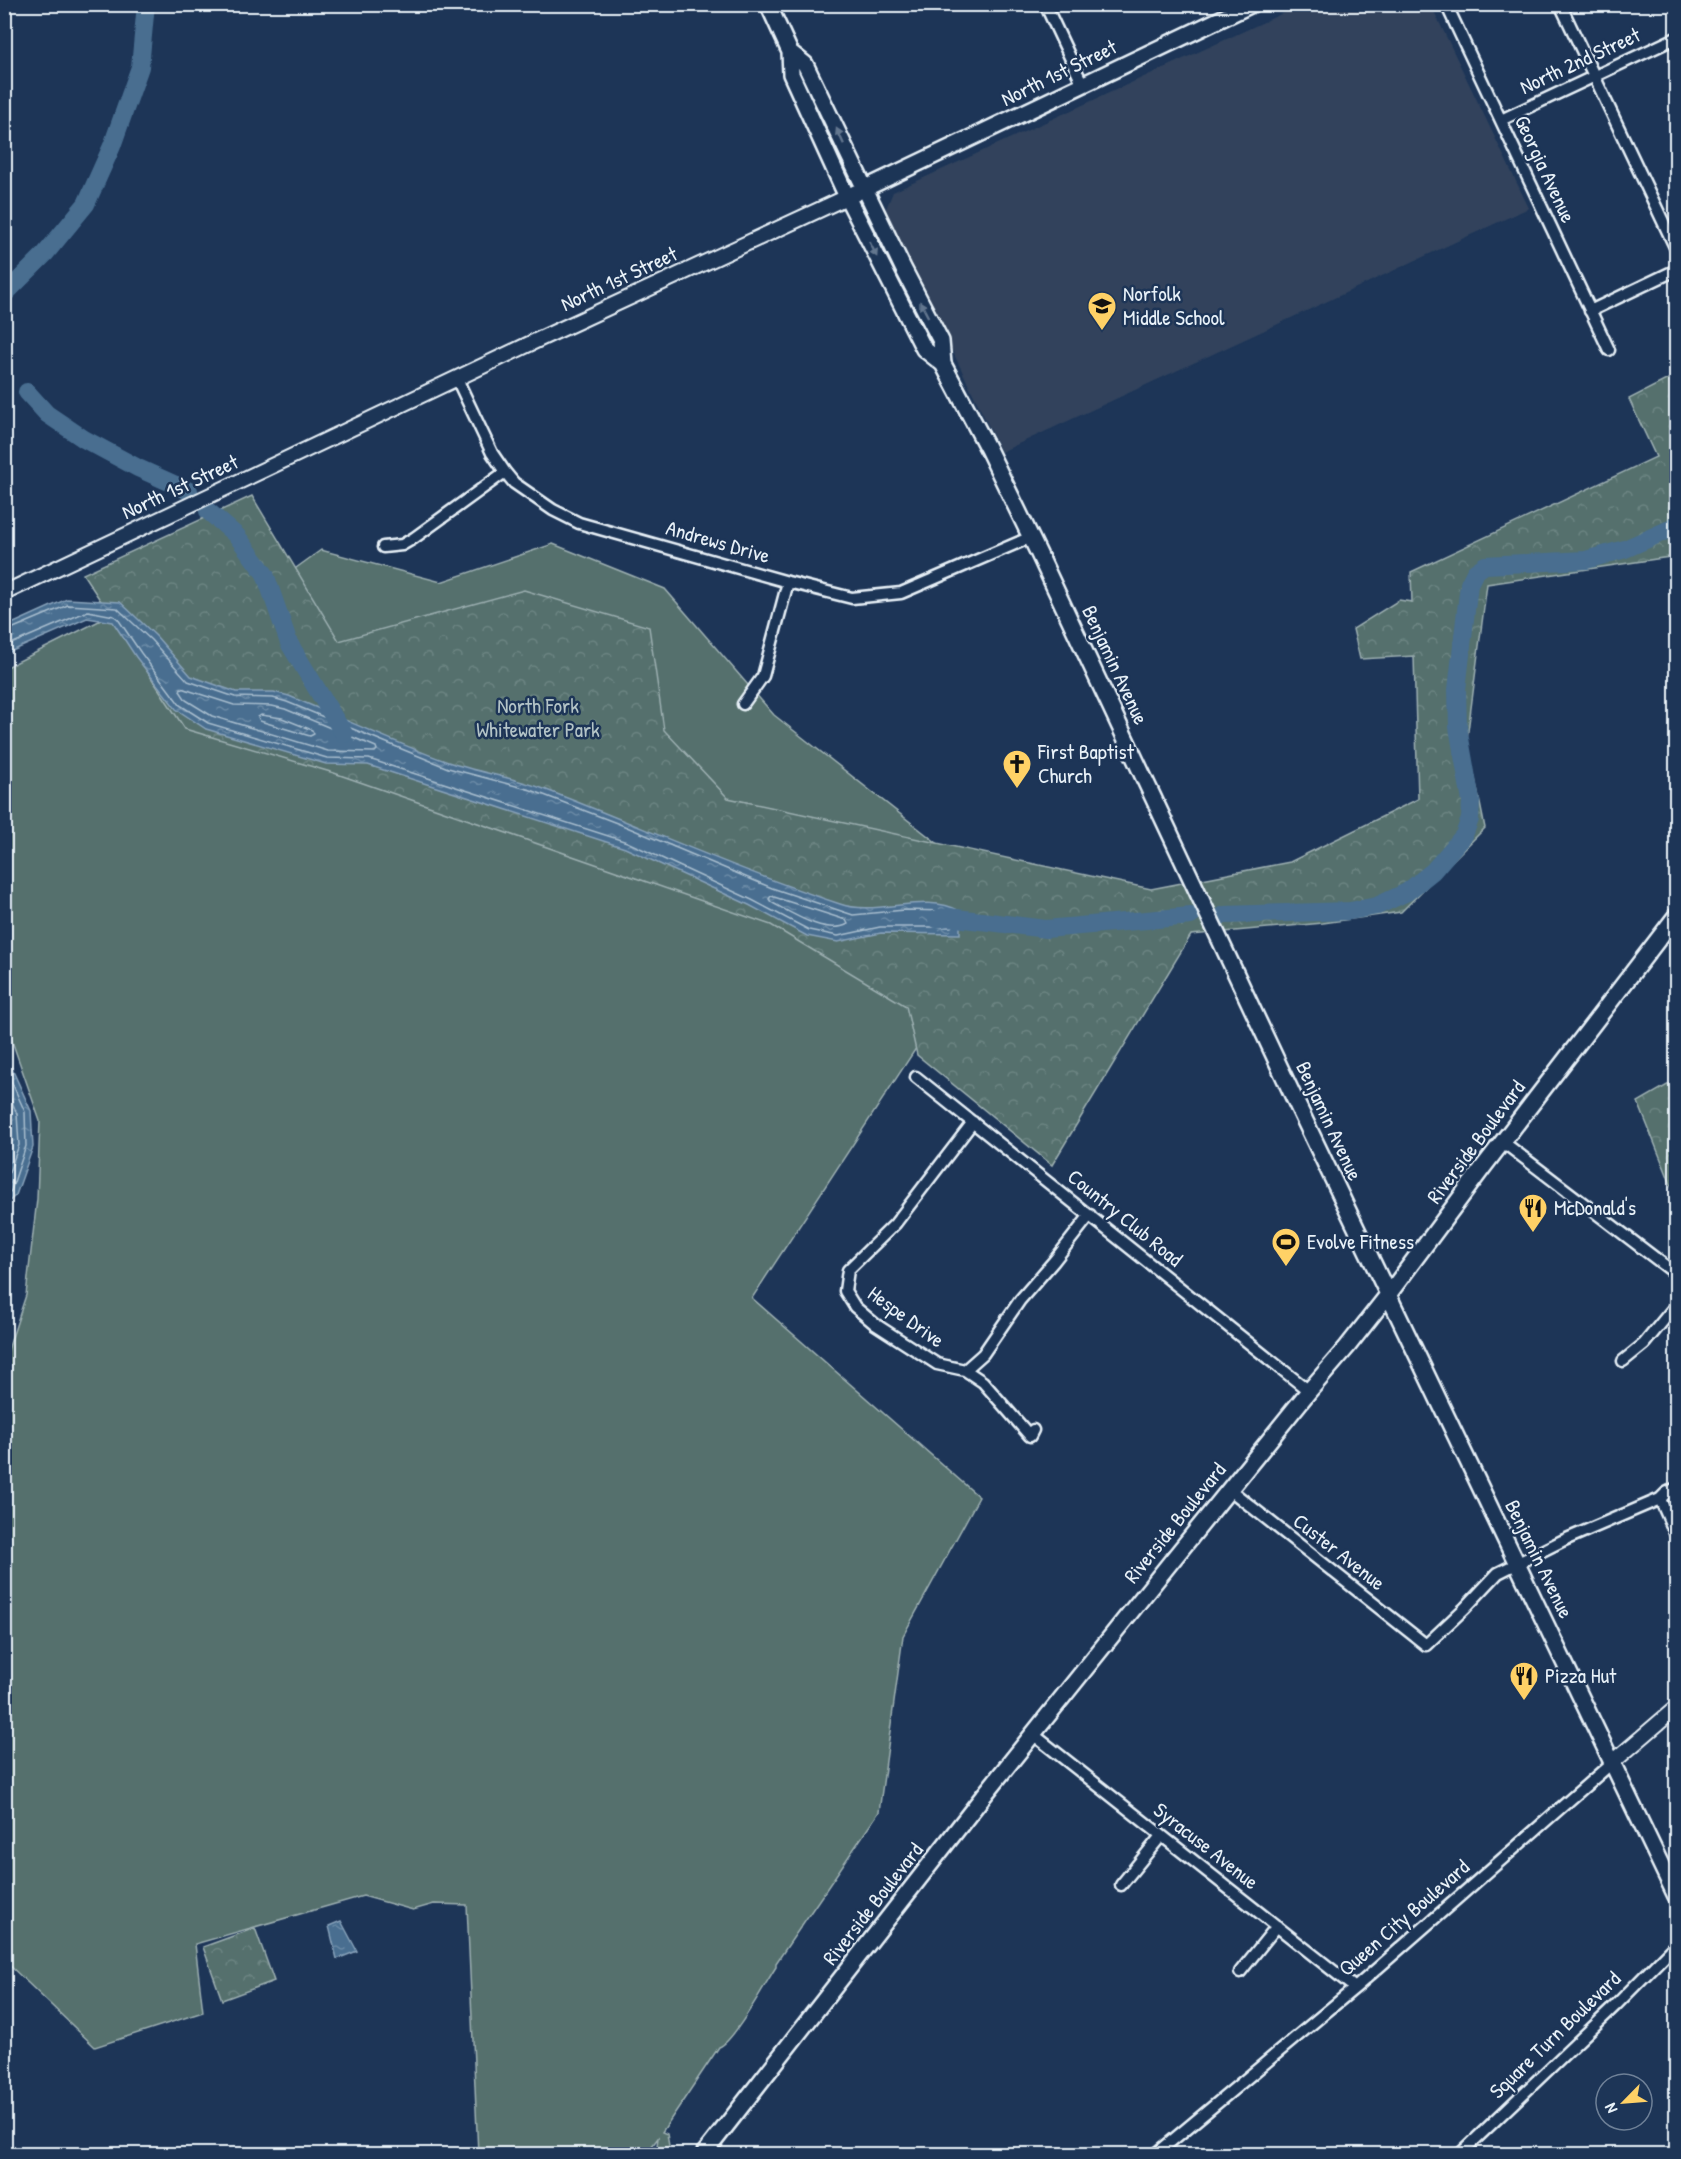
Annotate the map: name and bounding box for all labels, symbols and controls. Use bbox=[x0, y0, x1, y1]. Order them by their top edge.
street label: North 2nd Street bbox=[1515, 20, 1645, 101]
street label: North 1st Street bbox=[996, 32, 1122, 113]
street label: Georgia Avenue bbox=[1508, 110, 1583, 227]
one-way arrow bbox=[835, 127, 844, 144]
street label: North 1st Street bbox=[556, 239, 682, 318]
one-way arrow bbox=[868, 241, 878, 258]
place label: Norfolk Middle School bbox=[1123, 279, 1225, 332]
school or university icon: Norfolk Middle School bbox=[1086, 290, 1118, 332]
one-way arrow bbox=[919, 301, 929, 318]
street label: North 1st Street bbox=[117, 447, 243, 526]
street label: Andrews Drive bbox=[663, 513, 773, 570]
street label: Benjamin Avenue bbox=[1075, 601, 1156, 729]
park label: North Fork Whitewater Park bbox=[476, 691, 600, 744]
place label: First Baptist Church bbox=[1037, 737, 1135, 790]
church icon: First Baptist Church bbox=[1001, 748, 1033, 790]
street label: Benjamin Avenue bbox=[1289, 1057, 1370, 1185]
street label: Riverside Boulevard bbox=[1420, 1074, 1532, 1209]
street label: Country Club Road bbox=[1062, 1162, 1189, 1273]
restaurant icon: McDonald's bbox=[1517, 1192, 1549, 1234]
place label: McDonald's bbox=[1554, 1193, 1636, 1222]
sports icon: Evolve Fitness bbox=[1270, 1226, 1302, 1268]
place label: Evolve Fitness bbox=[1307, 1227, 1414, 1256]
street label: Hespe Drive bbox=[862, 1279, 950, 1354]
street label: Riverside Boulevard bbox=[1117, 1456, 1232, 1589]
street label: Benjamin Avenue bbox=[1498, 1495, 1581, 1623]
street label: Custer Avenue bbox=[1287, 1506, 1391, 1597]
restaurant icon: Pizza Hut bbox=[1508, 1660, 1540, 1702]
place label: Pizza Hut bbox=[1545, 1661, 1617, 1690]
street label: Syracuse Avenue bbox=[1148, 1795, 1265, 1896]
street label: Riverside Boulevard bbox=[816, 1837, 929, 1971]
street label: Queen City Boulevard bbox=[1332, 1853, 1475, 1983]
street label: Square Turn Boulevard bbox=[1483, 1964, 1627, 2105]
north arrow bbox=[1594, 2072, 1654, 2132]
text: N bbox=[1598, 2099, 1622, 2117]

